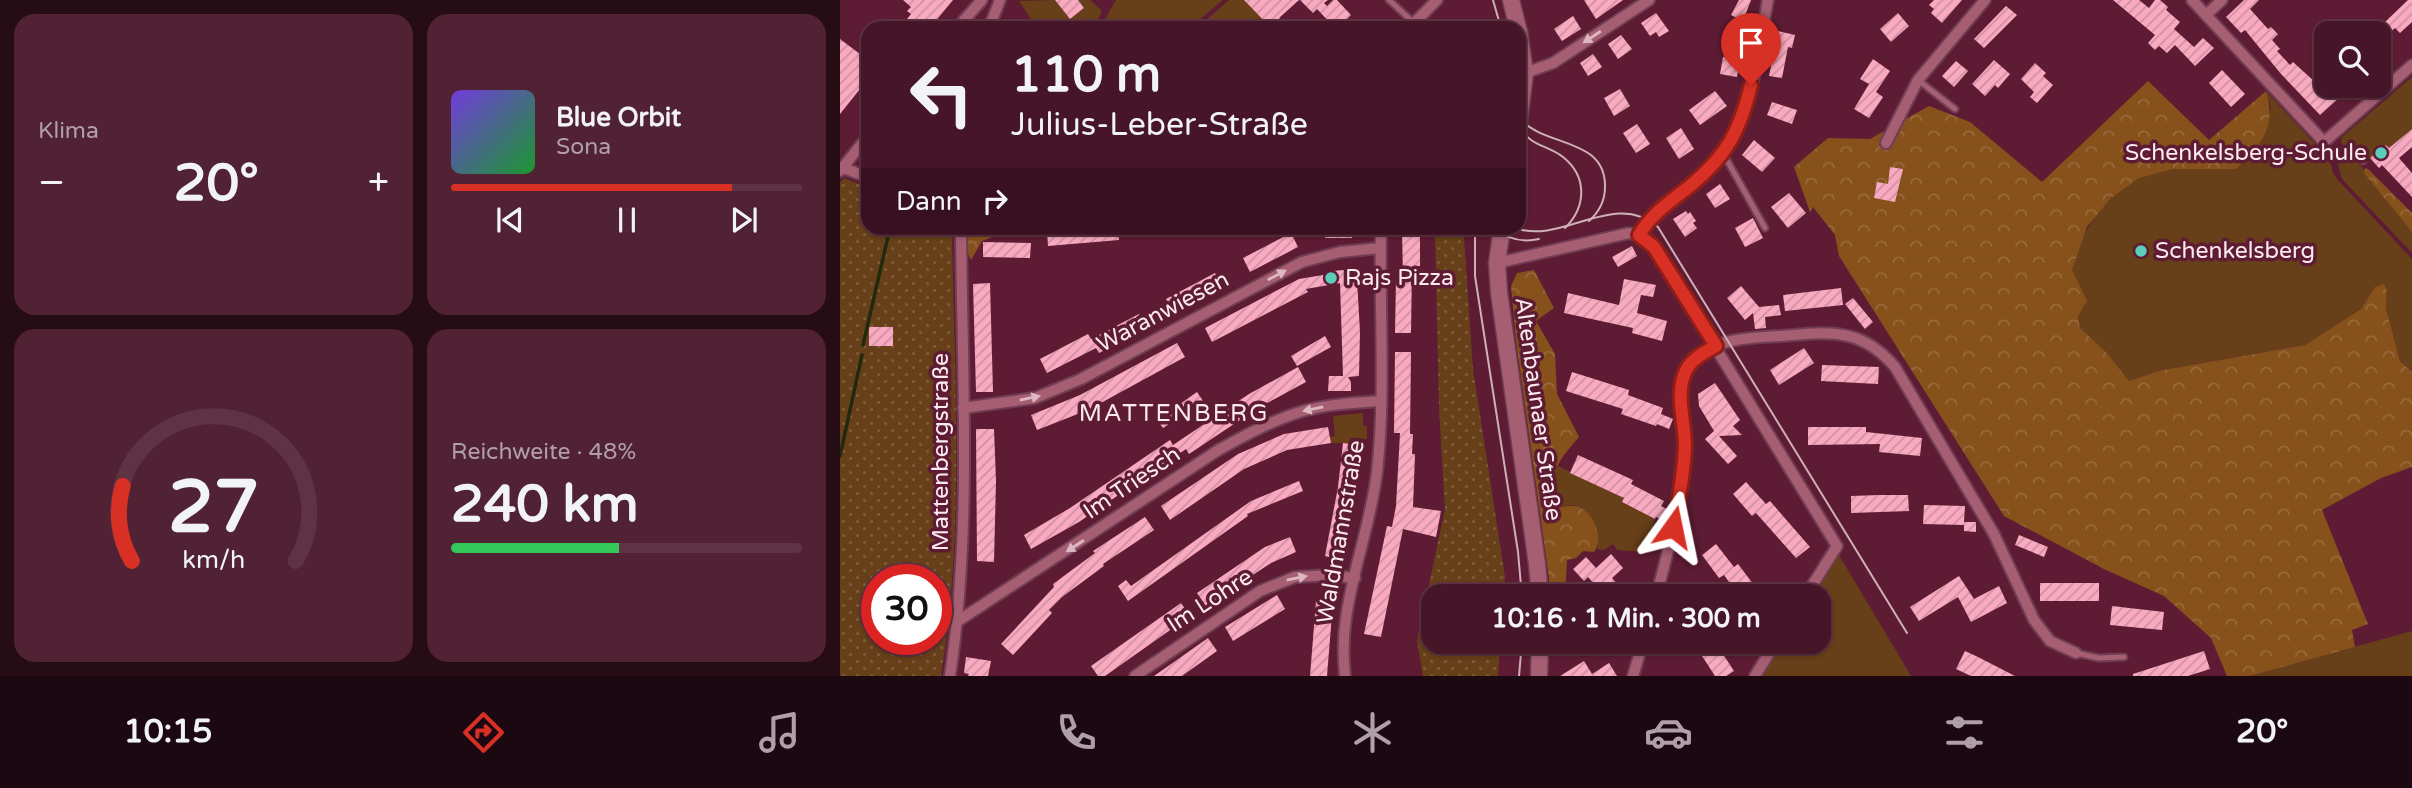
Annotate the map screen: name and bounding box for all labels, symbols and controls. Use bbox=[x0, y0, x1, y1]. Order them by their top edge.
pin bbox=[1721, 13, 1781, 85]
map controls bbox=[2314, 21, 2391, 98]
button: search bbox=[2314, 21, 2391, 98]
icon: arrive bbox=[1732, 24, 1770, 62]
one-way arrow bbox=[1582, 31, 1602, 44]
text: 110 m bbox=[1011, 46, 1161, 105]
icon: left bbox=[896, 49, 987, 140]
text: Blue Orbit bbox=[556, 102, 681, 133]
text: Julius-Leber-Straße bbox=[1011, 106, 1308, 144]
text: Klima bbox=[38, 117, 99, 145]
text: Sona bbox=[556, 133, 611, 161]
place label: Schenkelsberg-Schule bbox=[2125, 139, 2367, 167]
marker: Schenkelsberg-Schule bbox=[2373, 145, 2389, 161]
text: 20° bbox=[174, 152, 259, 215]
text: − bbox=[38, 160, 65, 206]
text: + bbox=[368, 160, 389, 206]
icon: right bbox=[976, 182, 1014, 220]
text: Dann bbox=[896, 186, 962, 217]
icon: previous bbox=[491, 201, 529, 239]
icon: pause bbox=[608, 201, 646, 239]
icon: next bbox=[725, 201, 763, 239]
place label: Schenkelsberg bbox=[2155, 237, 2315, 265]
marker: Schenkelsberg bbox=[2133, 243, 2149, 259]
place label: Rajs Pizza bbox=[1345, 264, 1454, 292]
street label: Waranwiesen bbox=[1092, 265, 1234, 359]
one-way arrow bbox=[1267, 270, 1287, 281]
marker: Rajs Pizza bbox=[1323, 270, 1339, 286]
street label: Altenbaunaer Straße bbox=[1508, 295, 1568, 523]
street label: Mattenbergstraße bbox=[927, 353, 955, 551]
one-way arrow bbox=[1019, 392, 1041, 403]
district label: MATTENBERG bbox=[1079, 399, 1269, 428]
one-way arrow bbox=[1302, 404, 1324, 415]
text: Reichweite · 48% bbox=[451, 438, 636, 466]
street label: Waldmannstraße bbox=[1311, 438, 1371, 626]
street label: Im Triesch bbox=[1078, 440, 1186, 526]
text: 27 bbox=[168, 465, 259, 553]
text: 240 km bbox=[451, 473, 639, 536]
position arrow bbox=[1636, 490, 1710, 564]
one-way arrow bbox=[1066, 539, 1084, 553]
text: km/h bbox=[182, 545, 245, 575]
street label: Im Lohre bbox=[1162, 563, 1258, 639]
speed limit sign: 30 bbox=[861, 564, 952, 655]
one-way arrow bbox=[1287, 573, 1309, 584]
text: 10:16 · 1 Min. · 300 m bbox=[1491, 603, 1761, 634]
icon: directions bbox=[459, 708, 508, 757]
icon: music bbox=[755, 708, 804, 757]
icon: phone bbox=[1052, 708, 1101, 757]
icon: climate bbox=[1348, 708, 1397, 757]
icon: car bbox=[1644, 708, 1693, 757]
icon: filters bbox=[1940, 708, 1989, 757]
text: 10:15 bbox=[124, 713, 212, 751]
text: 20° bbox=[2236, 713, 2288, 751]

